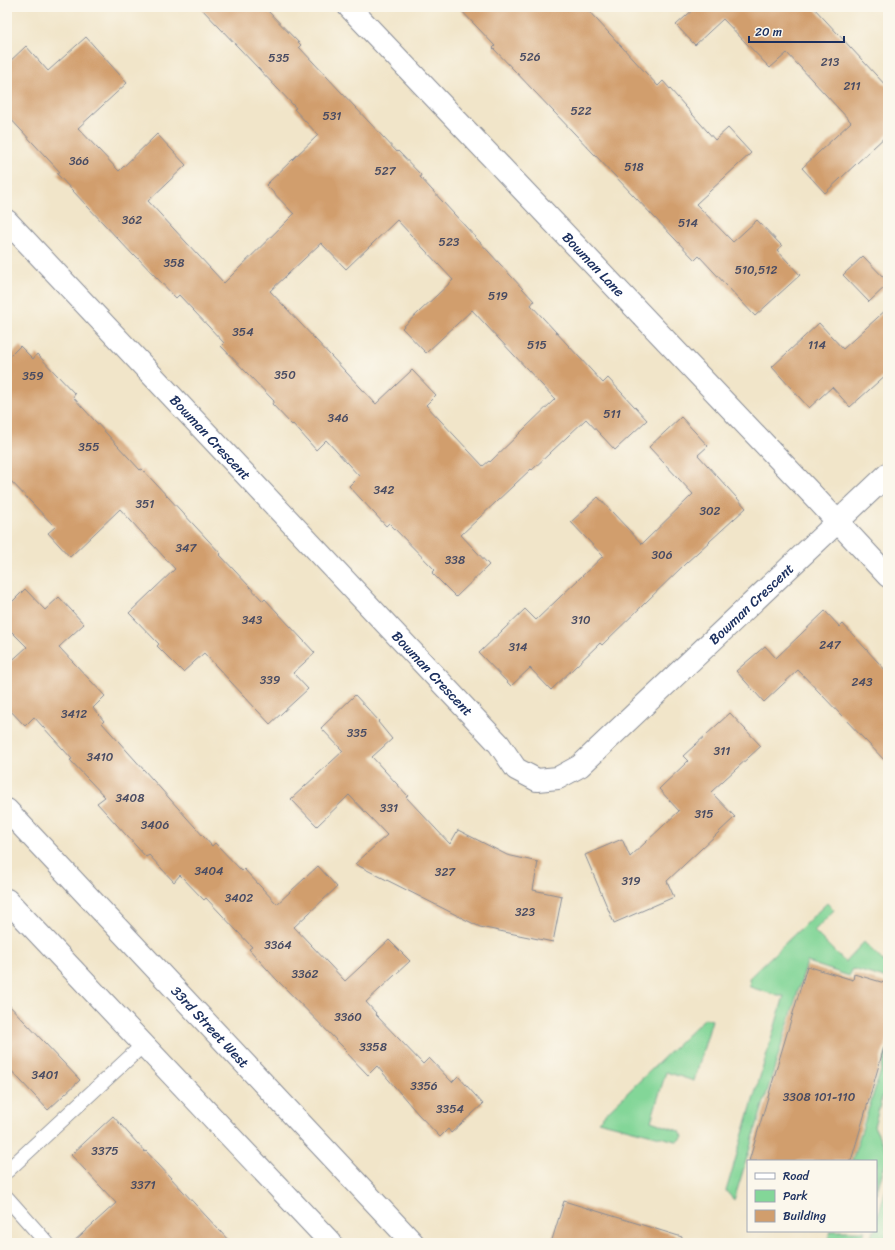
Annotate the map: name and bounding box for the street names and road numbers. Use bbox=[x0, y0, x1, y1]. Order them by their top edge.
street label: Bowman Lane bbox=[556, 226, 631, 303]
street label: Bowman Crescent bbox=[163, 389, 257, 486]
street label: Bowman Crescent bbox=[703, 557, 800, 651]
street label: Bowman Crescent bbox=[385, 625, 479, 722]
street label: 33rd Street West bbox=[164, 980, 255, 1074]

